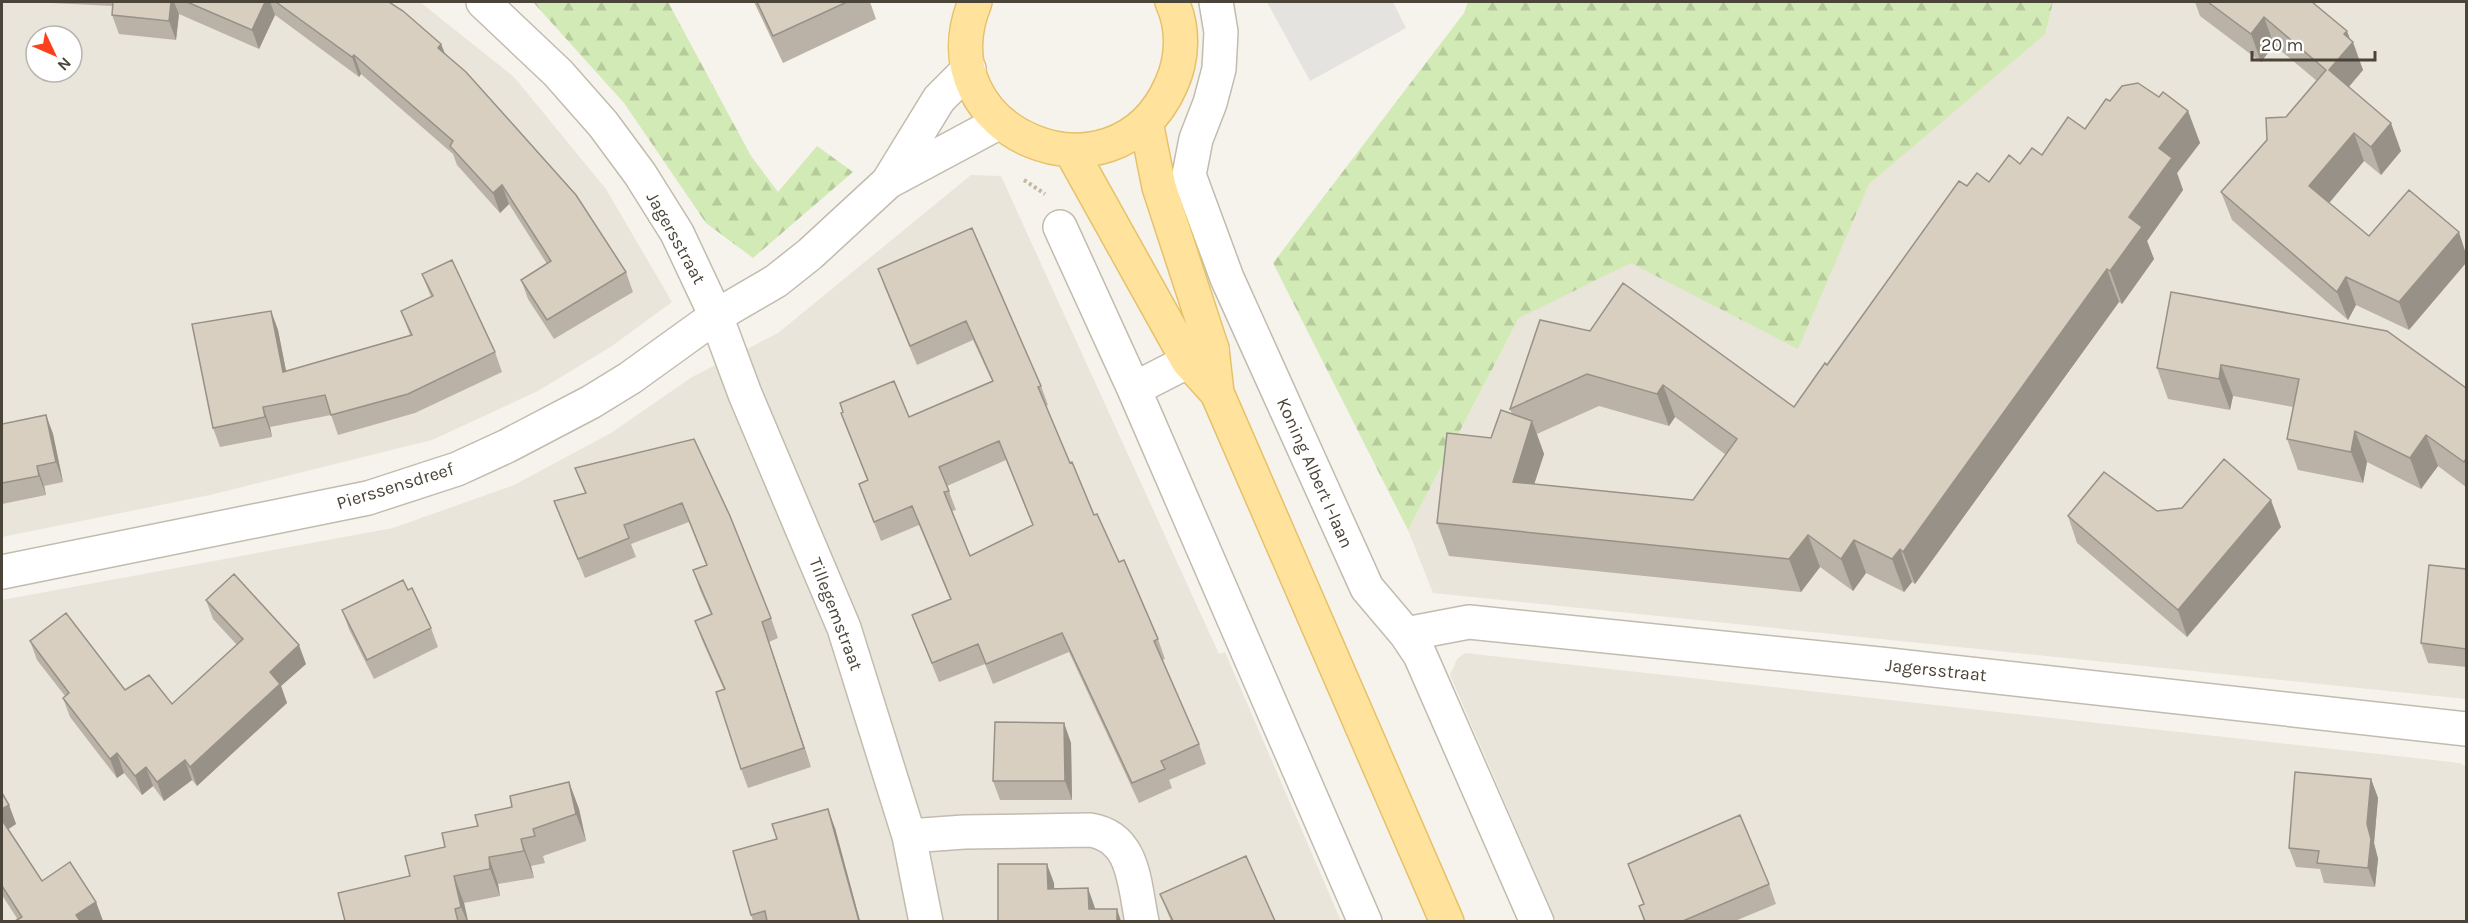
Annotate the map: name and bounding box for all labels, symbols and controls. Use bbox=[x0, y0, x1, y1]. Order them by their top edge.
north arrow bbox=[24, 24, 84, 84]
scale bar bbox=[2252, 24, 2375, 62]
text: 20 m bbox=[2261, 34, 2303, 56]
text: N bbox=[54, 53, 75, 75]
street label: Jagersstraat bbox=[642, 188, 710, 288]
street label: Koning Albert I-laan bbox=[1272, 394, 1358, 552]
street label: Pierssensdreef bbox=[334, 457, 457, 514]
street label: Tillegemstraat bbox=[804, 554, 868, 674]
street label: Jagersstraat bbox=[1884, 654, 1988, 686]

